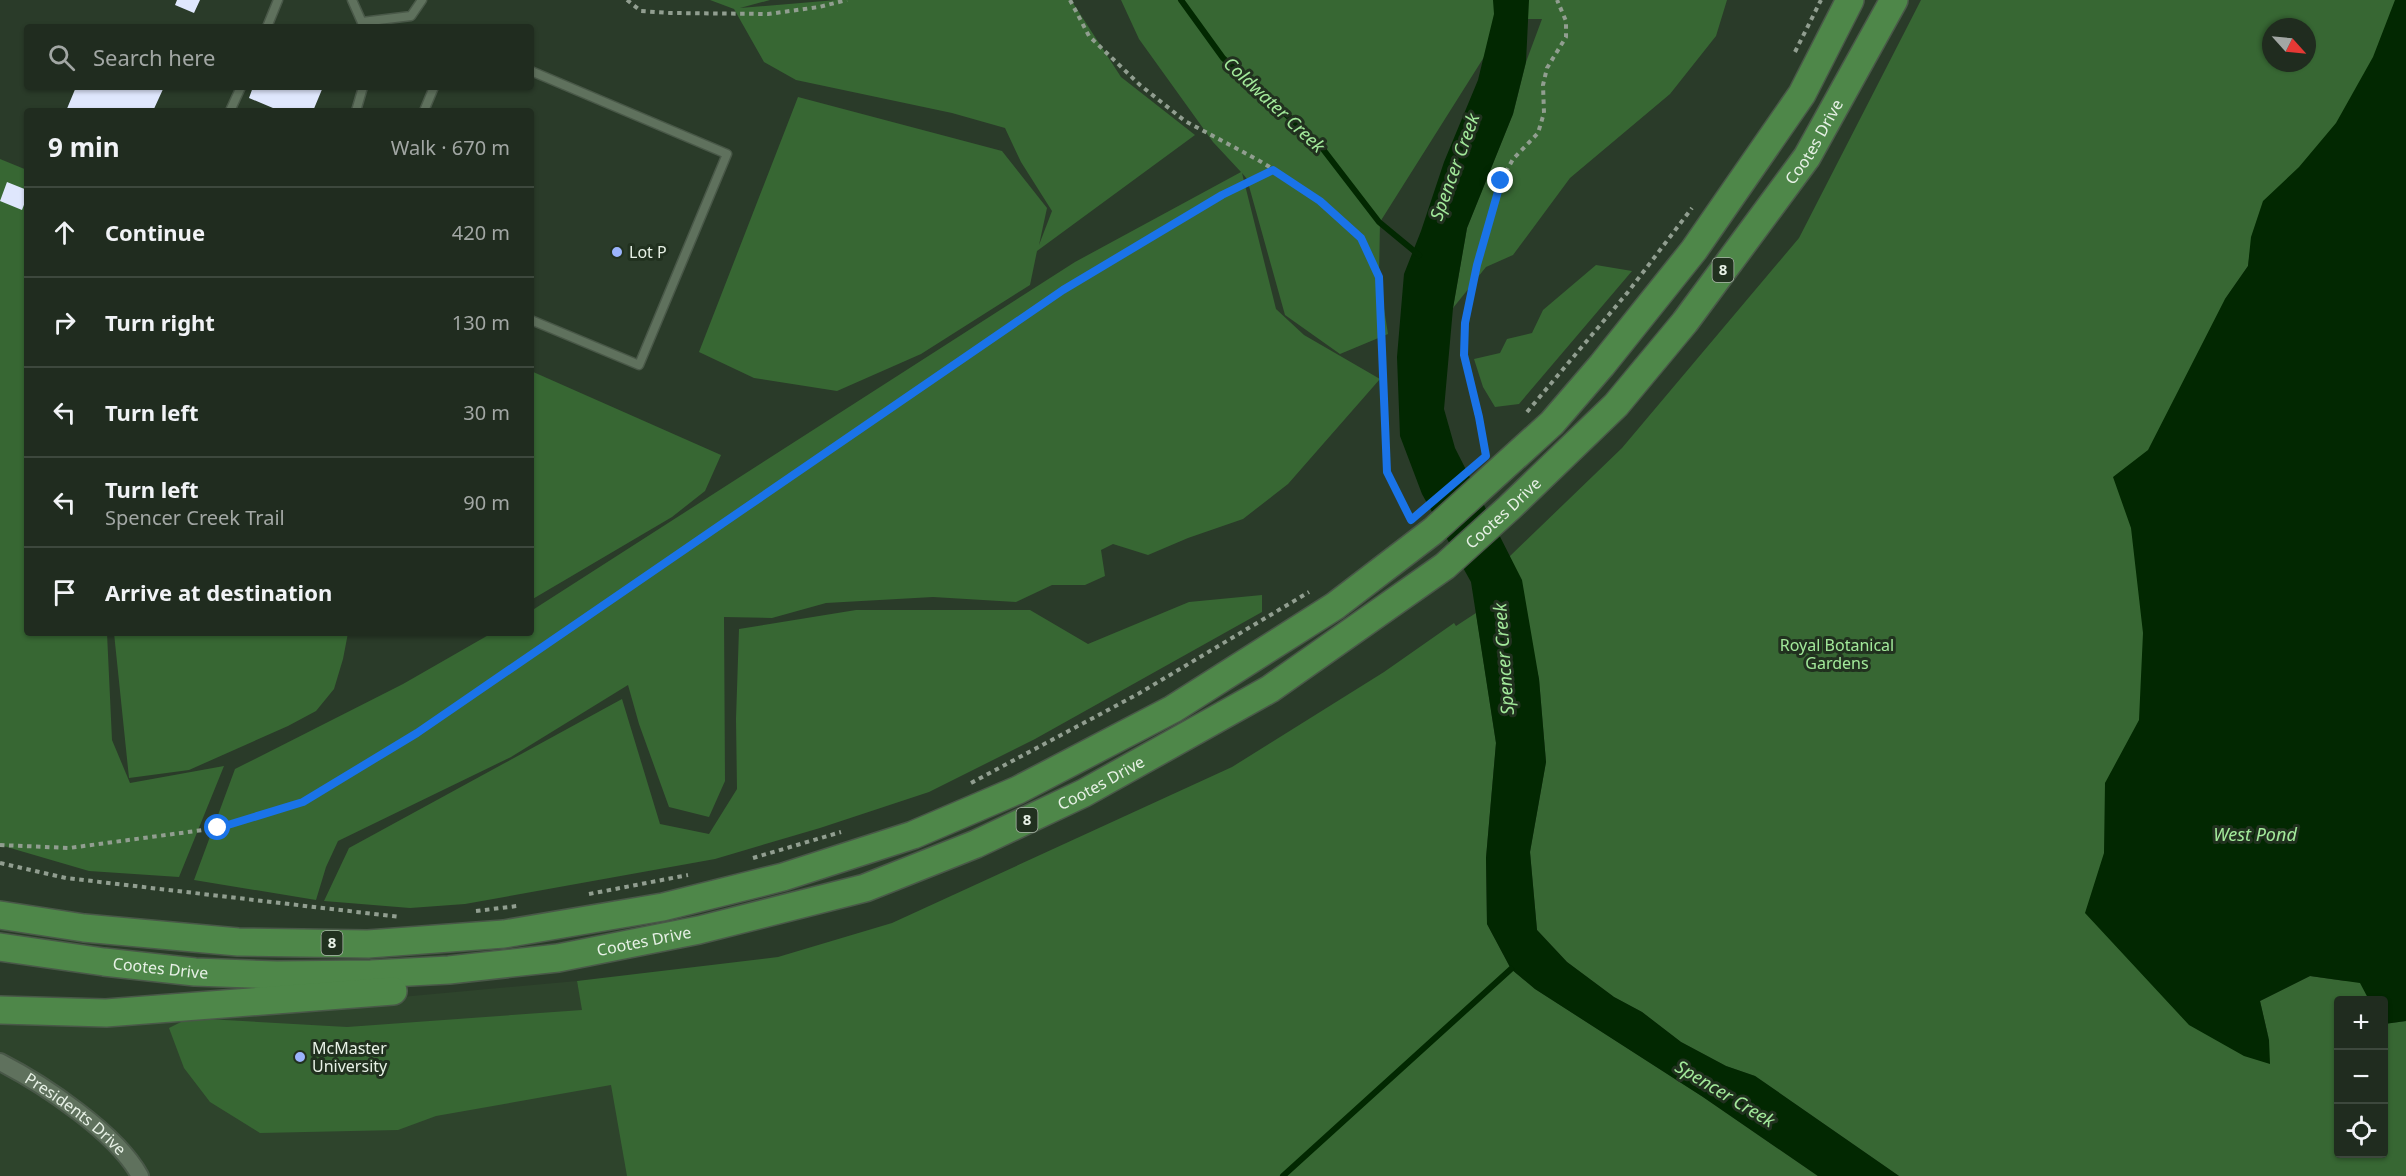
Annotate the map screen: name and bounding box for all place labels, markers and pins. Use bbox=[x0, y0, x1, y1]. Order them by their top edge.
place label: Lot P bbox=[629, 241, 667, 263]
marker: Lot P bbox=[610, 245, 624, 259]
place label: McMaster University bbox=[312, 1037, 388, 1077]
marker: McMaster University bbox=[293, 1050, 307, 1064]

